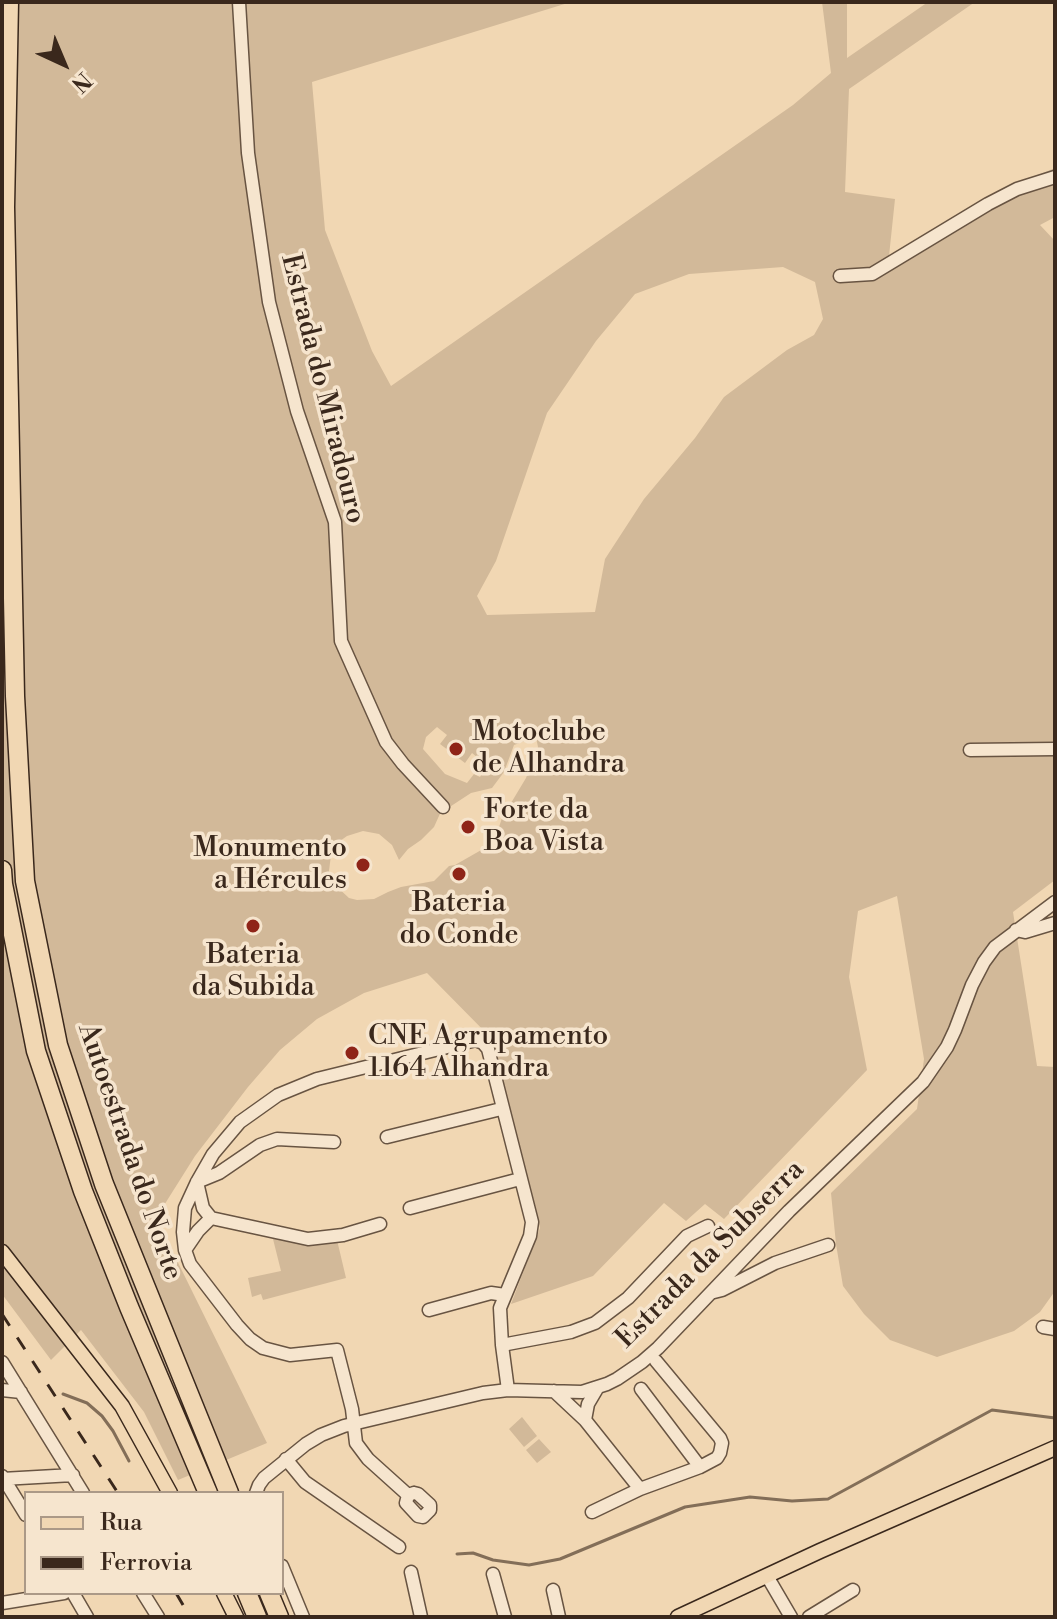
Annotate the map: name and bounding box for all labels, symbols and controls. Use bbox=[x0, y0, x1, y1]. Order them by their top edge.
north arrow bbox=[24, 24, 104, 104]
text: N bbox=[65, 66, 97, 97]
street label: Estrada do Miradouro bbox=[272, 251, 372, 527]
place label: Motoclube de Alhandra bbox=[472, 716, 625, 782]
marker: Motoclube de Alhandra bbox=[447, 740, 465, 758]
place label: Forte da Boa Vista bbox=[484, 794, 604, 860]
marker: Forte da Boa Vista bbox=[459, 818, 477, 836]
place label: Monumento a Hércules bbox=[193, 832, 347, 898]
marker: Monumento a Hércules bbox=[354, 856, 372, 874]
marker: Bateria do Conde bbox=[450, 865, 468, 883]
place label: Bateria do Conde bbox=[399, 887, 519, 953]
marker: Bateria da Subida bbox=[244, 917, 262, 935]
place label: Bateria da Subida bbox=[191, 939, 315, 1005]
street label: Autoestrada do Norte bbox=[69, 1019, 189, 1285]
place label: CNE Agrupamento 1164 Alhandra bbox=[368, 1020, 608, 1086]
marker: CNE Agrupamento 1164 Alhandra bbox=[343, 1044, 361, 1062]
street label: Estrada da Subserra bbox=[610, 1154, 812, 1356]
legend bbox=[24, 1491, 284, 1595]
text: Rua bbox=[100, 1508, 142, 1538]
text: Ferrovia bbox=[100, 1548, 192, 1578]

